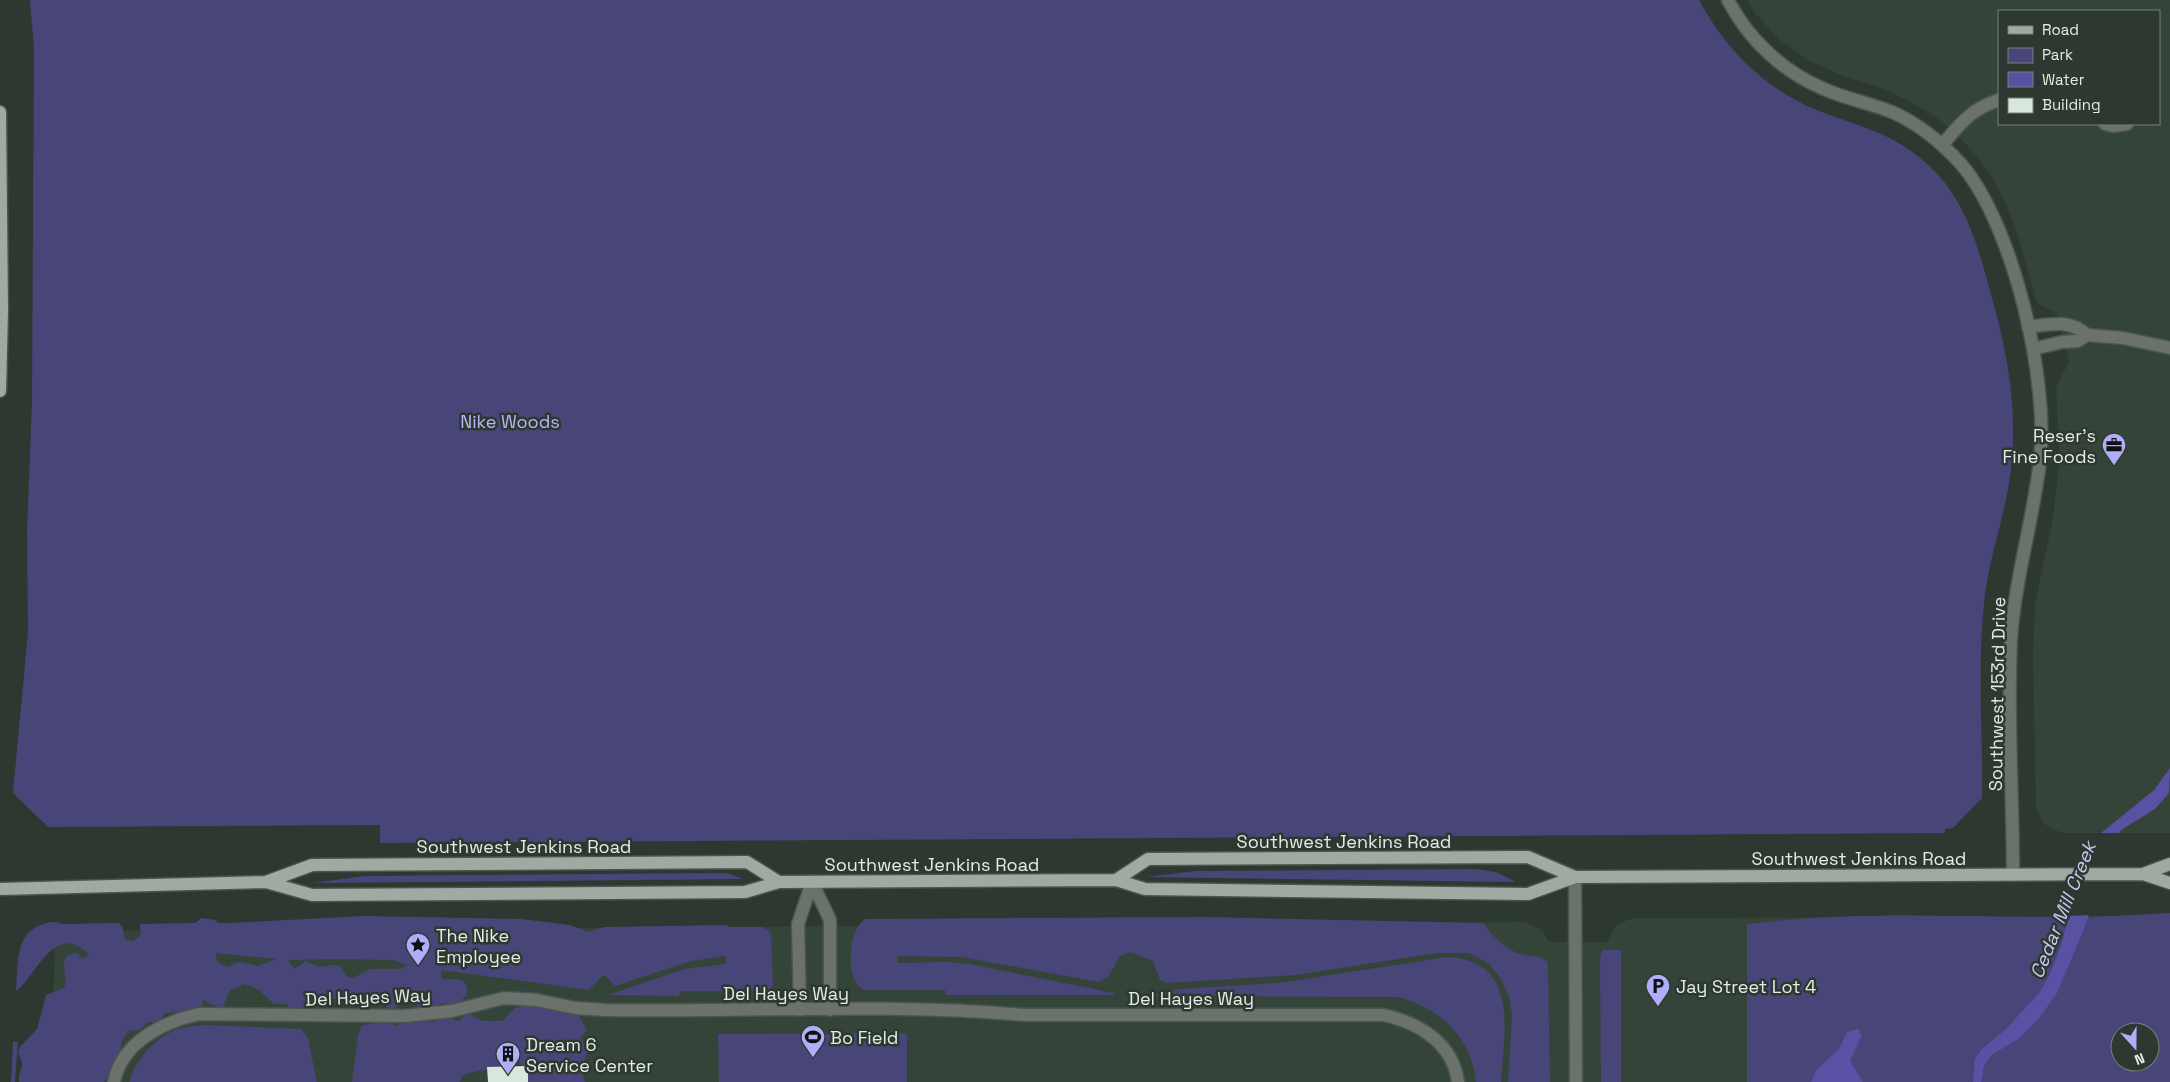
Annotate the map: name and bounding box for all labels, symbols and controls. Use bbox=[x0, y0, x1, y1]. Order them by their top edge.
legend bbox=[1998, 10, 2160, 125]
text: Road bbox=[2042, 20, 2079, 39]
text: Park bbox=[2042, 45, 2073, 64]
text: Water bbox=[2042, 70, 2085, 89]
text: Building bbox=[2042, 95, 2101, 114]
park label: Nike Woods bbox=[460, 410, 560, 433]
place label: Reser's Fine Foods bbox=[2003, 424, 2096, 468]
office icon: Reser's Fine Foods bbox=[2101, 432, 2127, 466]
street label: Southwest 153rd Drive bbox=[1984, 597, 2010, 791]
street label: Southwest Jenkins Road bbox=[1237, 830, 1451, 853]
street label: Southwest Jenkins Road bbox=[417, 835, 631, 858]
water label: Cedar Mill Creek bbox=[2024, 835, 2103, 982]
street label: Southwest Jenkins Road bbox=[1752, 847, 1966, 870]
street label: Southwest Jenkins Road bbox=[825, 853, 1039, 876]
place label: The Nike Employee bbox=[436, 924, 521, 968]
place icon: The Nike Employee bbox=[405, 932, 431, 966]
parking icon: Jay Street Lot 4 bbox=[1645, 973, 1671, 1007]
place label: Jay Street Lot 4 bbox=[1676, 975, 1816, 998]
street label: Del Hayes Way bbox=[723, 982, 849, 1005]
street label: Del Hayes Way bbox=[305, 983, 431, 1011]
street label: Del Hayes Way bbox=[1128, 987, 1254, 1010]
north arrow bbox=[2110, 1022, 2160, 1072]
sports icon: Bo Field bbox=[800, 1024, 826, 1058]
place label: Bo Field bbox=[830, 1026, 898, 1049]
place label: Dream 6 Service Center bbox=[526, 1033, 653, 1077]
building icon: Dream 6 Service Center bbox=[495, 1041, 521, 1075]
text: N bbox=[2132, 1049, 2147, 1069]

